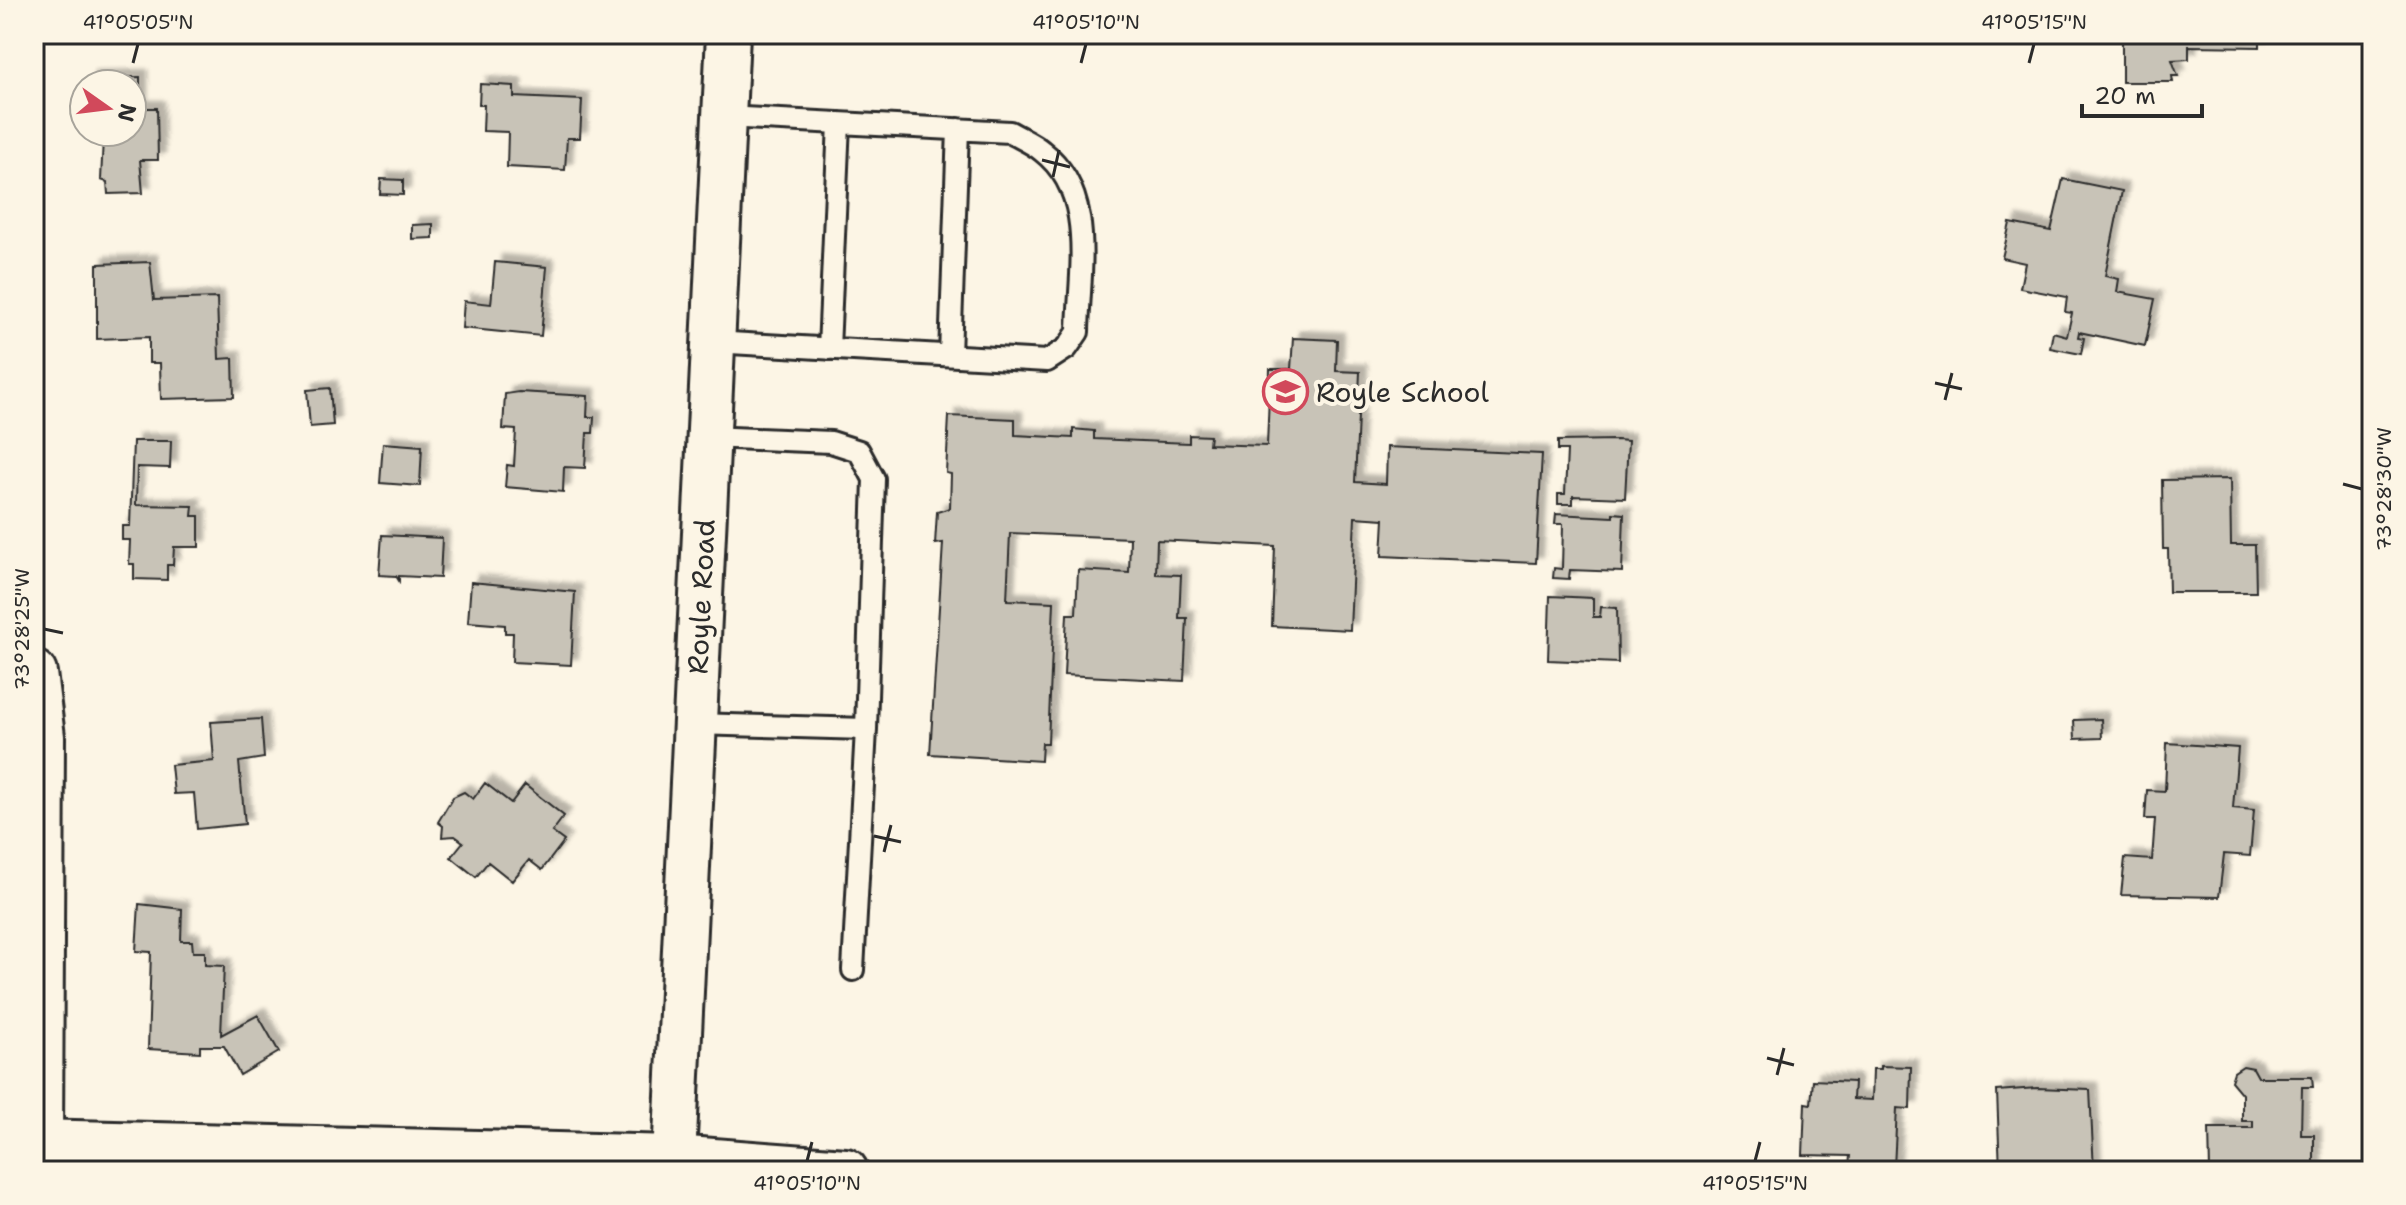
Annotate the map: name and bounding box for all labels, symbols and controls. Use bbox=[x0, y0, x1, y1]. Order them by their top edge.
text: 41°05'05"N bbox=[82, 9, 194, 35]
text: 41°05'10"N bbox=[1032, 9, 1140, 35]
text: 41°05'15"N bbox=[1981, 9, 2087, 35]
north arrow bbox=[68, 68, 148, 148]
scale bar bbox=[2082, 68, 2202, 118]
text: 20 m bbox=[2094, 80, 2156, 112]
text: N bbox=[111, 101, 143, 125]
school or university icon: Royle School bbox=[1261, 368, 1309, 416]
place label: Royle School bbox=[1316, 373, 1490, 411]
text: 73°28'30"W bbox=[2371, 427, 2397, 551]
street label: Royle Road bbox=[678, 518, 724, 675]
text: 73°28'25"W bbox=[9, 568, 35, 690]
text: 41°05'10"N bbox=[753, 1170, 861, 1196]
text: 41°05'15"N bbox=[1702, 1170, 1808, 1196]

